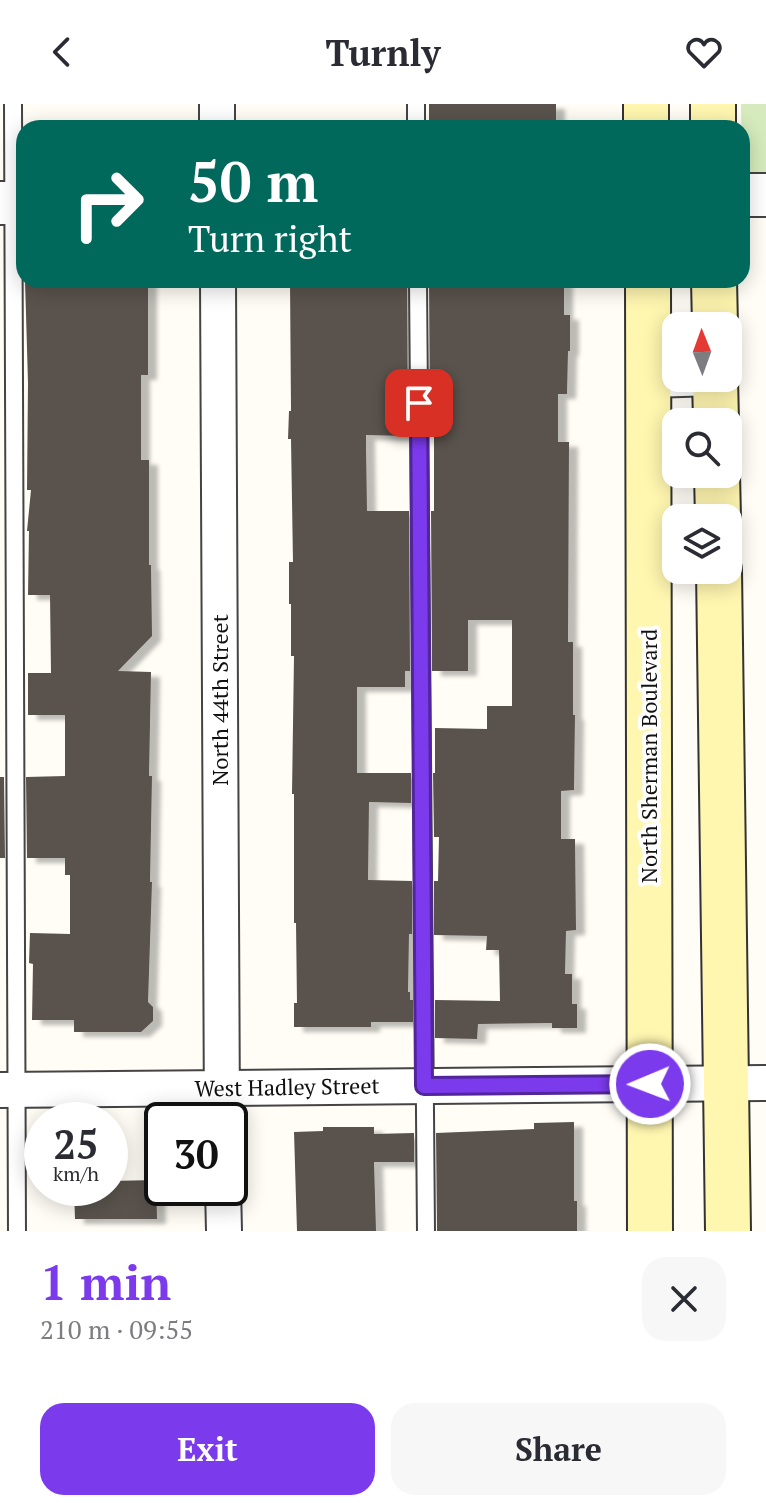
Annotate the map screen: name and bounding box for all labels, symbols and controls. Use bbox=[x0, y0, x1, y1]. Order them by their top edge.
text: Turnly bbox=[326, 29, 440, 76]
icon: back bbox=[40, 30, 84, 74]
icon: heart bbox=[682, 30, 726, 74]
text: 50 m bbox=[188, 144, 318, 218]
icon: right bbox=[56, 152, 160, 256]
text: Turn right bbox=[188, 215, 352, 262]
north arrow bbox=[662, 312, 742, 392]
map controls bbox=[662, 312, 742, 584]
pin bbox=[385, 369, 453, 437]
icon: arrive bbox=[397, 381, 441, 425]
button: search bbox=[662, 408, 742, 488]
button: layers bbox=[662, 504, 742, 584]
street label: North 44th Street bbox=[205, 614, 234, 786]
street label: North Sherman Boulevard bbox=[634, 629, 663, 883]
position arrow bbox=[608, 1042, 692, 1126]
street label: West Hadley Street bbox=[194, 1070, 380, 1103]
speed limit sign: 30 bbox=[144, 1102, 248, 1206]
text: 25 bbox=[53, 1117, 99, 1170]
text: km/h bbox=[53, 1160, 99, 1187]
text: 1 min bbox=[40, 1250, 171, 1314]
button: close bbox=[642, 1257, 726, 1341]
text: 210 m · 09:55 bbox=[40, 1312, 193, 1346]
button: Exit bbox=[40, 1403, 375, 1495]
button: Share bbox=[391, 1403, 726, 1495]

